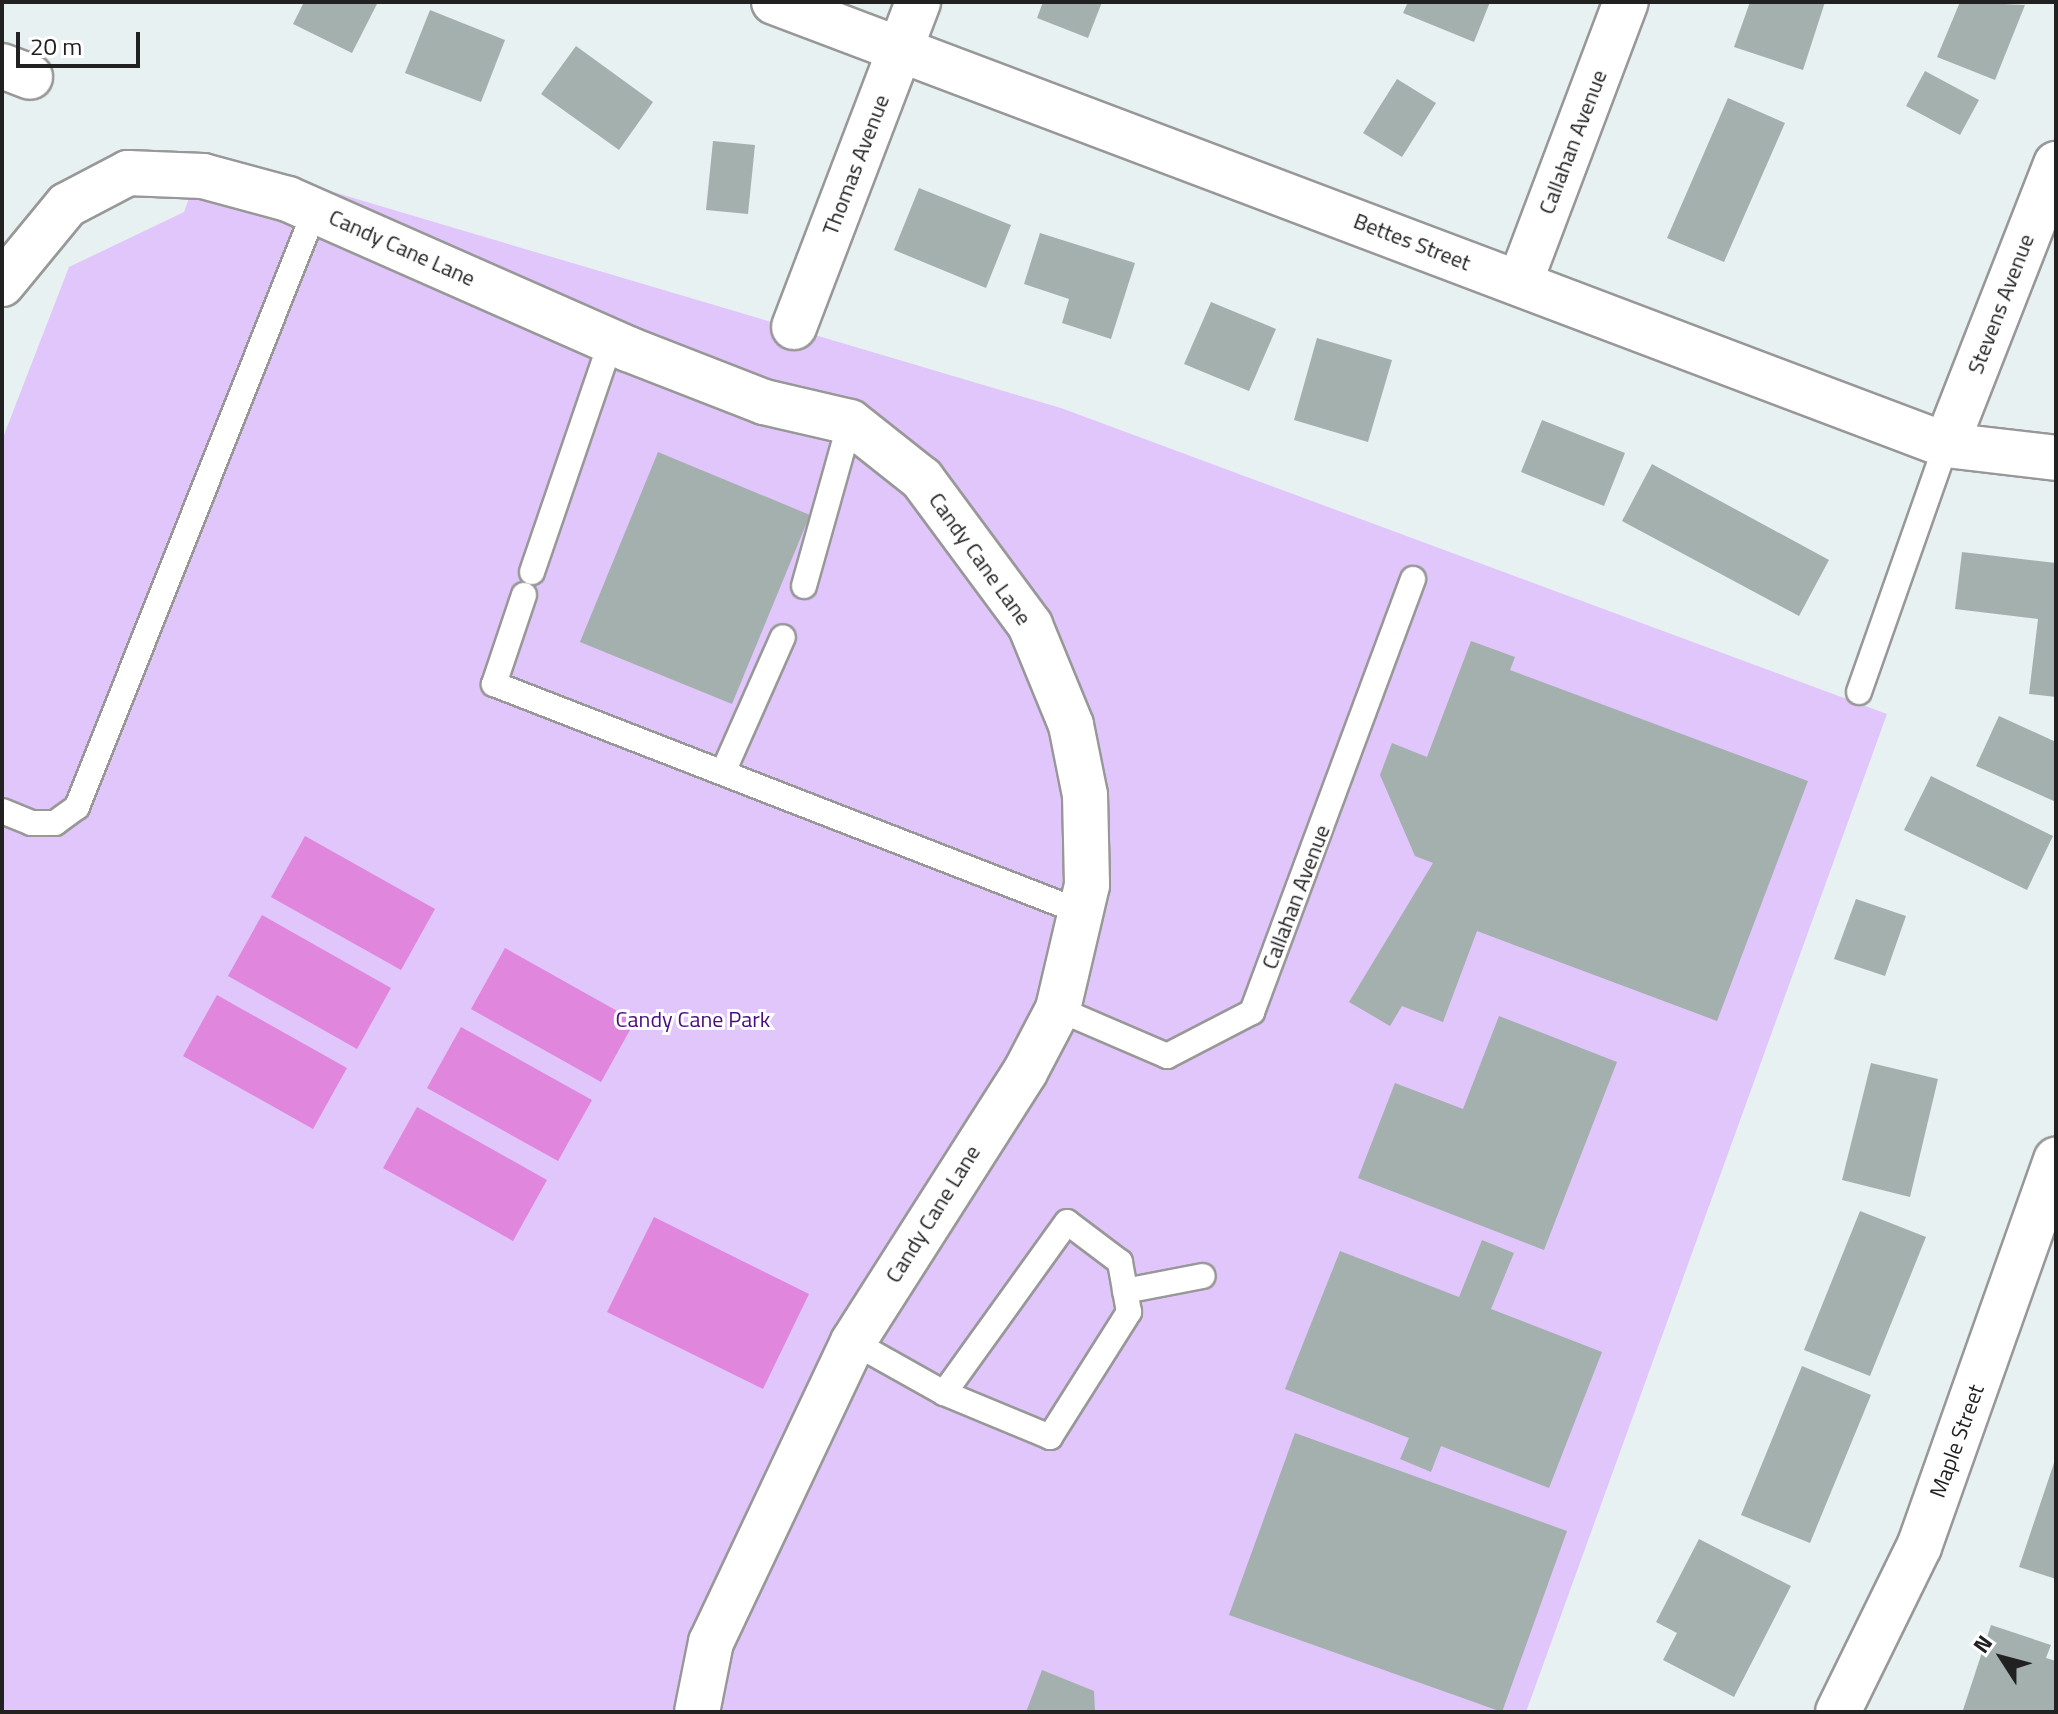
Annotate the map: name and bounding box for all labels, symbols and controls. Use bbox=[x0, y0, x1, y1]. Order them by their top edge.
scale bar bbox=[20, 16, 144, 66]
text: 20 m bbox=[30, 28, 82, 64]
street label: Callahan Avenue bbox=[1533, 66, 1613, 218]
street label: Thomas Avenue bbox=[817, 91, 895, 239]
street label: Candy Cane Lane bbox=[325, 204, 479, 292]
street label: Bettes Street bbox=[1350, 208, 1474, 276]
street label: Stevens Avenue bbox=[1962, 230, 2040, 378]
street label: Candy Cane Lane bbox=[923, 488, 1037, 630]
street label: Callahan Avenue bbox=[1256, 821, 1336, 973]
park label: Candy Cane Park bbox=[616, 1007, 770, 1033]
street label: Candy Cane Lane bbox=[880, 1140, 986, 1288]
street label: Maple Street bbox=[1924, 1381, 1990, 1501]
north arrow bbox=[1962, 1618, 2042, 1698]
text: N bbox=[1964, 1628, 2001, 1660]

